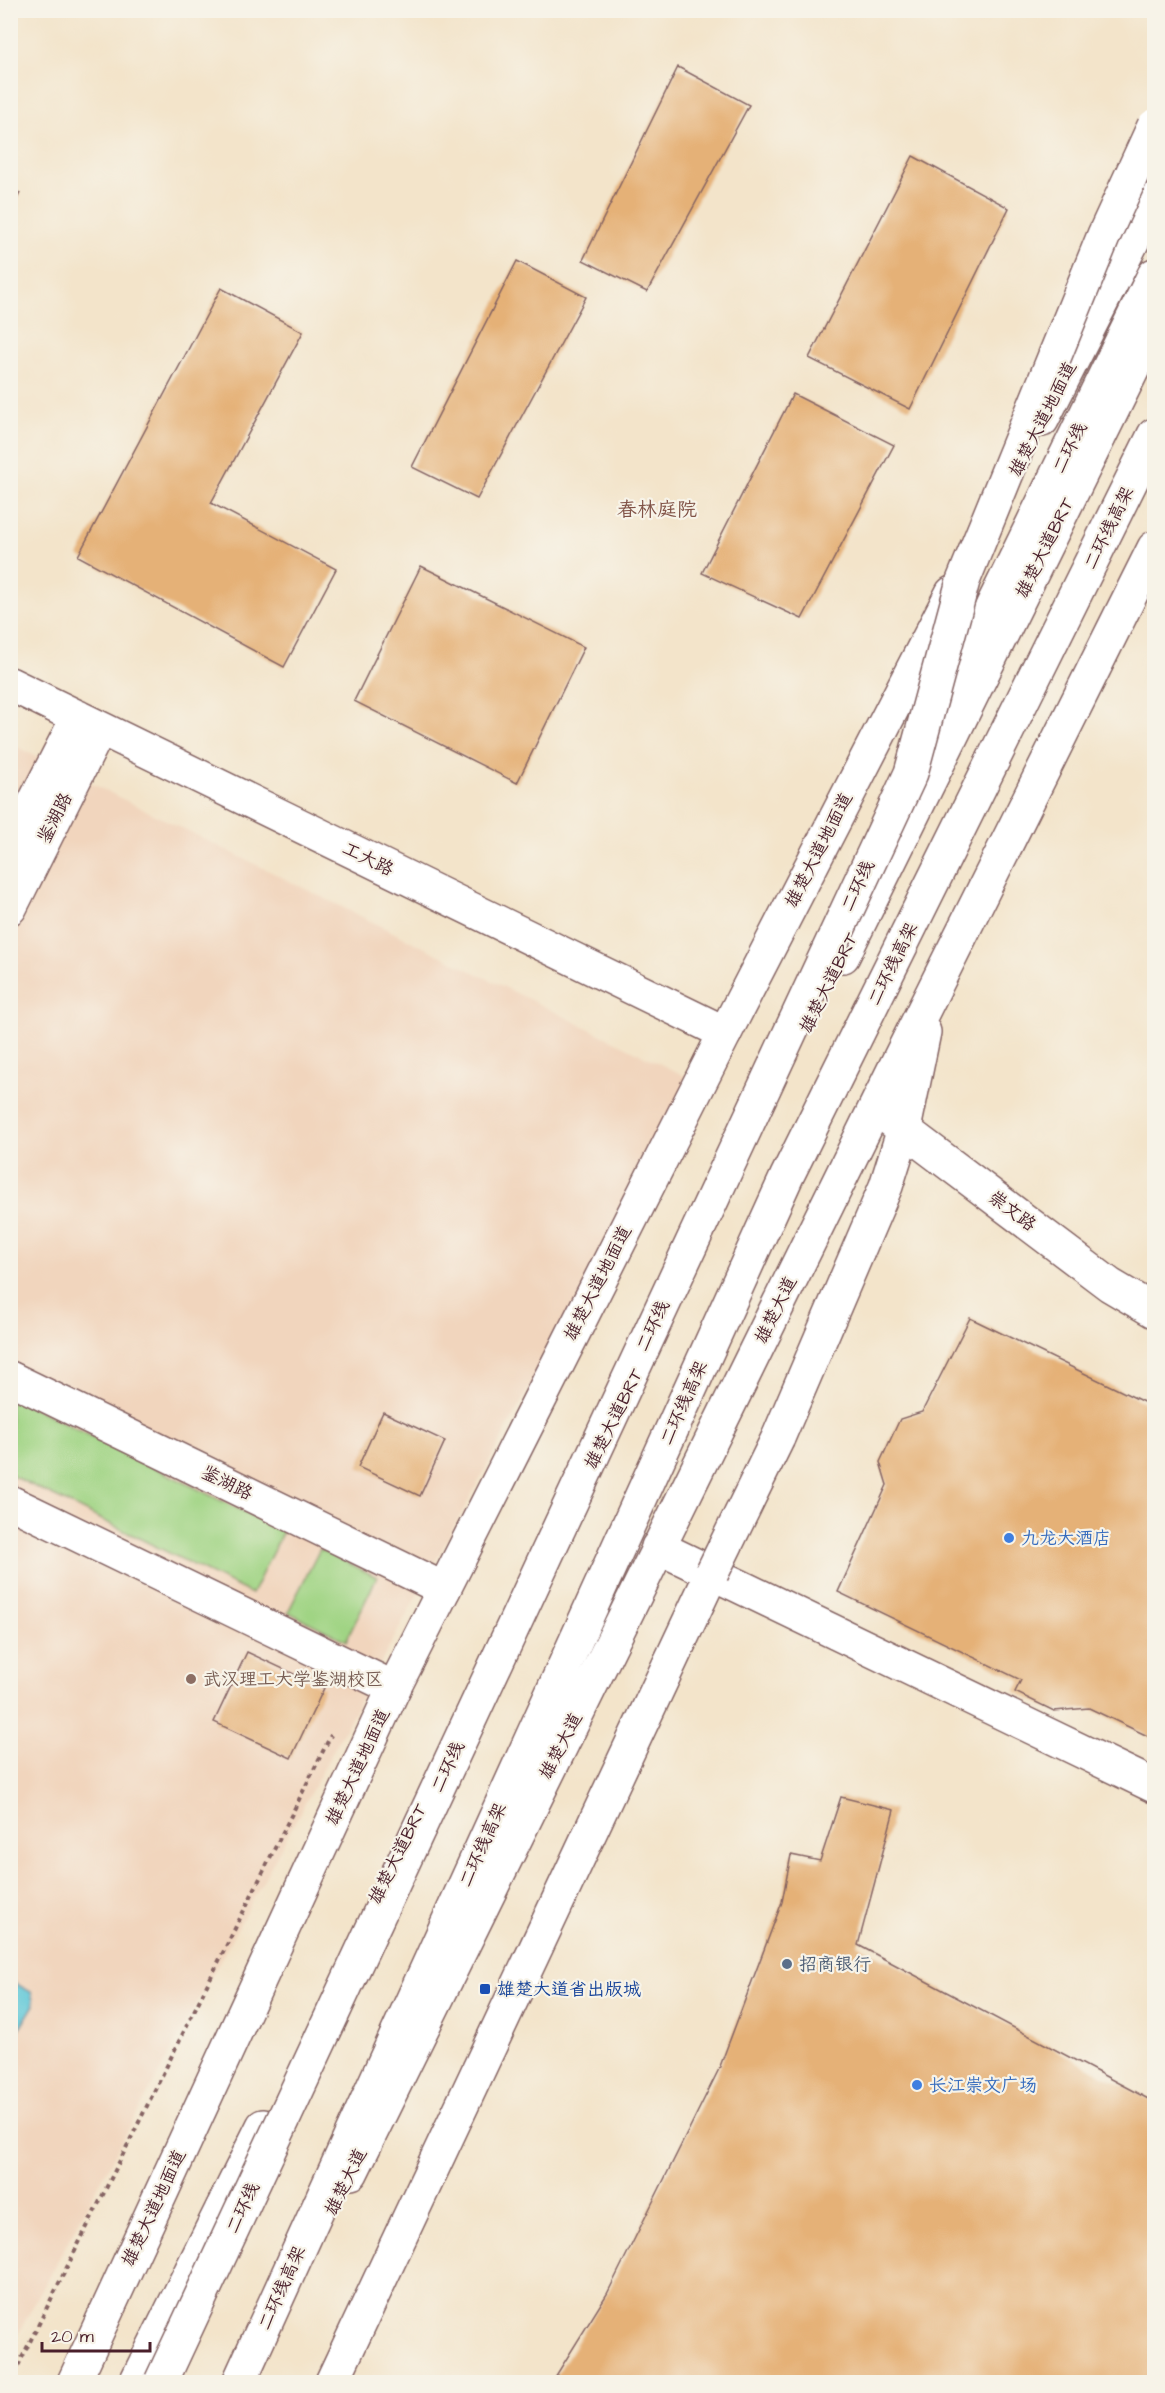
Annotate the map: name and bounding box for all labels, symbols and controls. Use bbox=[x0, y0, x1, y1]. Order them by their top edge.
street label: 雄楚大道地面道 bbox=[1003, 357, 1083, 481]
street label: 二环线 bbox=[1047, 418, 1093, 478]
street label: 二环线高架 bbox=[1078, 482, 1140, 574]
street label: 雄楚大道BRT bbox=[1010, 493, 1080, 602]
district label: 春林庭院 bbox=[617, 496, 697, 524]
street label: 鉴湖路 bbox=[32, 788, 78, 848]
street label: 雄楚大道地面道 bbox=[779, 788, 859, 912]
street label: 工大路 bbox=[338, 836, 398, 882]
street label: 二环线 bbox=[835, 856, 881, 916]
street label: 二环线高架 bbox=[862, 918, 924, 1010]
street label: 雄楚大道BRT bbox=[794, 928, 864, 1037]
street label: 崇文路 bbox=[983, 1185, 1041, 1237]
street label: 雄楚大道地面道 bbox=[558, 1221, 638, 1345]
street label: 雄楚大道 bbox=[749, 1272, 803, 1348]
street label: 二环线 bbox=[630, 1296, 676, 1356]
street label: 二环线高架 bbox=[654, 1357, 714, 1449]
street label: 雄楚大道BRT bbox=[579, 1364, 649, 1473]
street label: 鉴湖路 bbox=[197, 1460, 257, 1506]
place label: 九龙大酒店 bbox=[1021, 1526, 1111, 1551]
marker: 九龙大酒店 bbox=[1002, 1531, 1016, 1545]
place label: 武汉理工大学鉴湖校区 bbox=[203, 1667, 383, 1692]
marker: 武汉理工大学鉴湖校区 bbox=[184, 1672, 198, 1686]
street label: 雄楚大道地面道 bbox=[320, 1705, 396, 1829]
street label: 雄楚大道 bbox=[534, 1708, 588, 1784]
street label: 二环线 bbox=[425, 1737, 471, 1797]
street label: 雄楚大道BRT bbox=[363, 1799, 433, 1908]
street label: 二环线高架 bbox=[453, 1799, 513, 1891]
place label: 招商银行 bbox=[799, 1952, 871, 1977]
marker: 招商银行 bbox=[780, 1957, 794, 1971]
place label: 雄楚大道省出版城 bbox=[497, 1977, 641, 2002]
marker: 雄楚大道省出版城 bbox=[478, 1982, 492, 1996]
place label: 长江崇文广场 bbox=[929, 2073, 1037, 2098]
marker: 长江崇文广场 bbox=[910, 2078, 924, 2092]
street label: 雄楚大道 bbox=[319, 2144, 373, 2220]
street label: 雄楚大道地面道 bbox=[116, 2146, 192, 2270]
street label: 二环线 bbox=[220, 2178, 266, 2238]
street label: 二环线高架 bbox=[252, 2242, 312, 2334]
scale bar bbox=[42, 2315, 150, 2353]
text: 20 m bbox=[51, 2324, 94, 2349]

